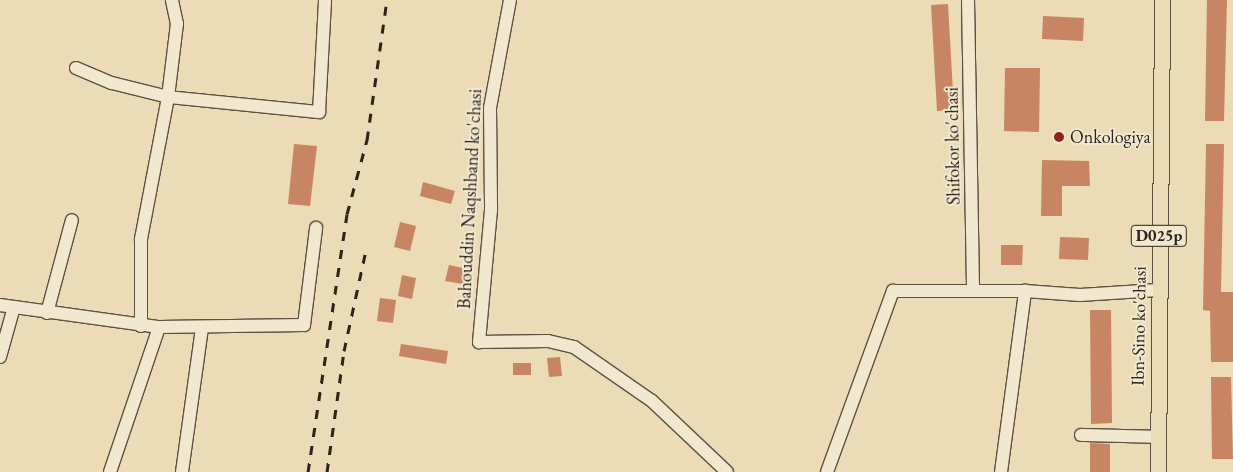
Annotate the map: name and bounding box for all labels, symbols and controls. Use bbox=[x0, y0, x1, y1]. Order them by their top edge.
street label: Shifokor ko'chasi bbox=[941, 87, 965, 205]
street label: Bahouddin Naqshband ko'chasi bbox=[453, 88, 487, 310]
place label: Onkologiya bbox=[1070, 126, 1151, 148]
marker: Onkologiya bbox=[1052, 130, 1066, 144]
road number: D025p bbox=[1130, 222, 1188, 250]
street label: Ibn-Sino ko'chasi bbox=[1127, 266, 1151, 386]

